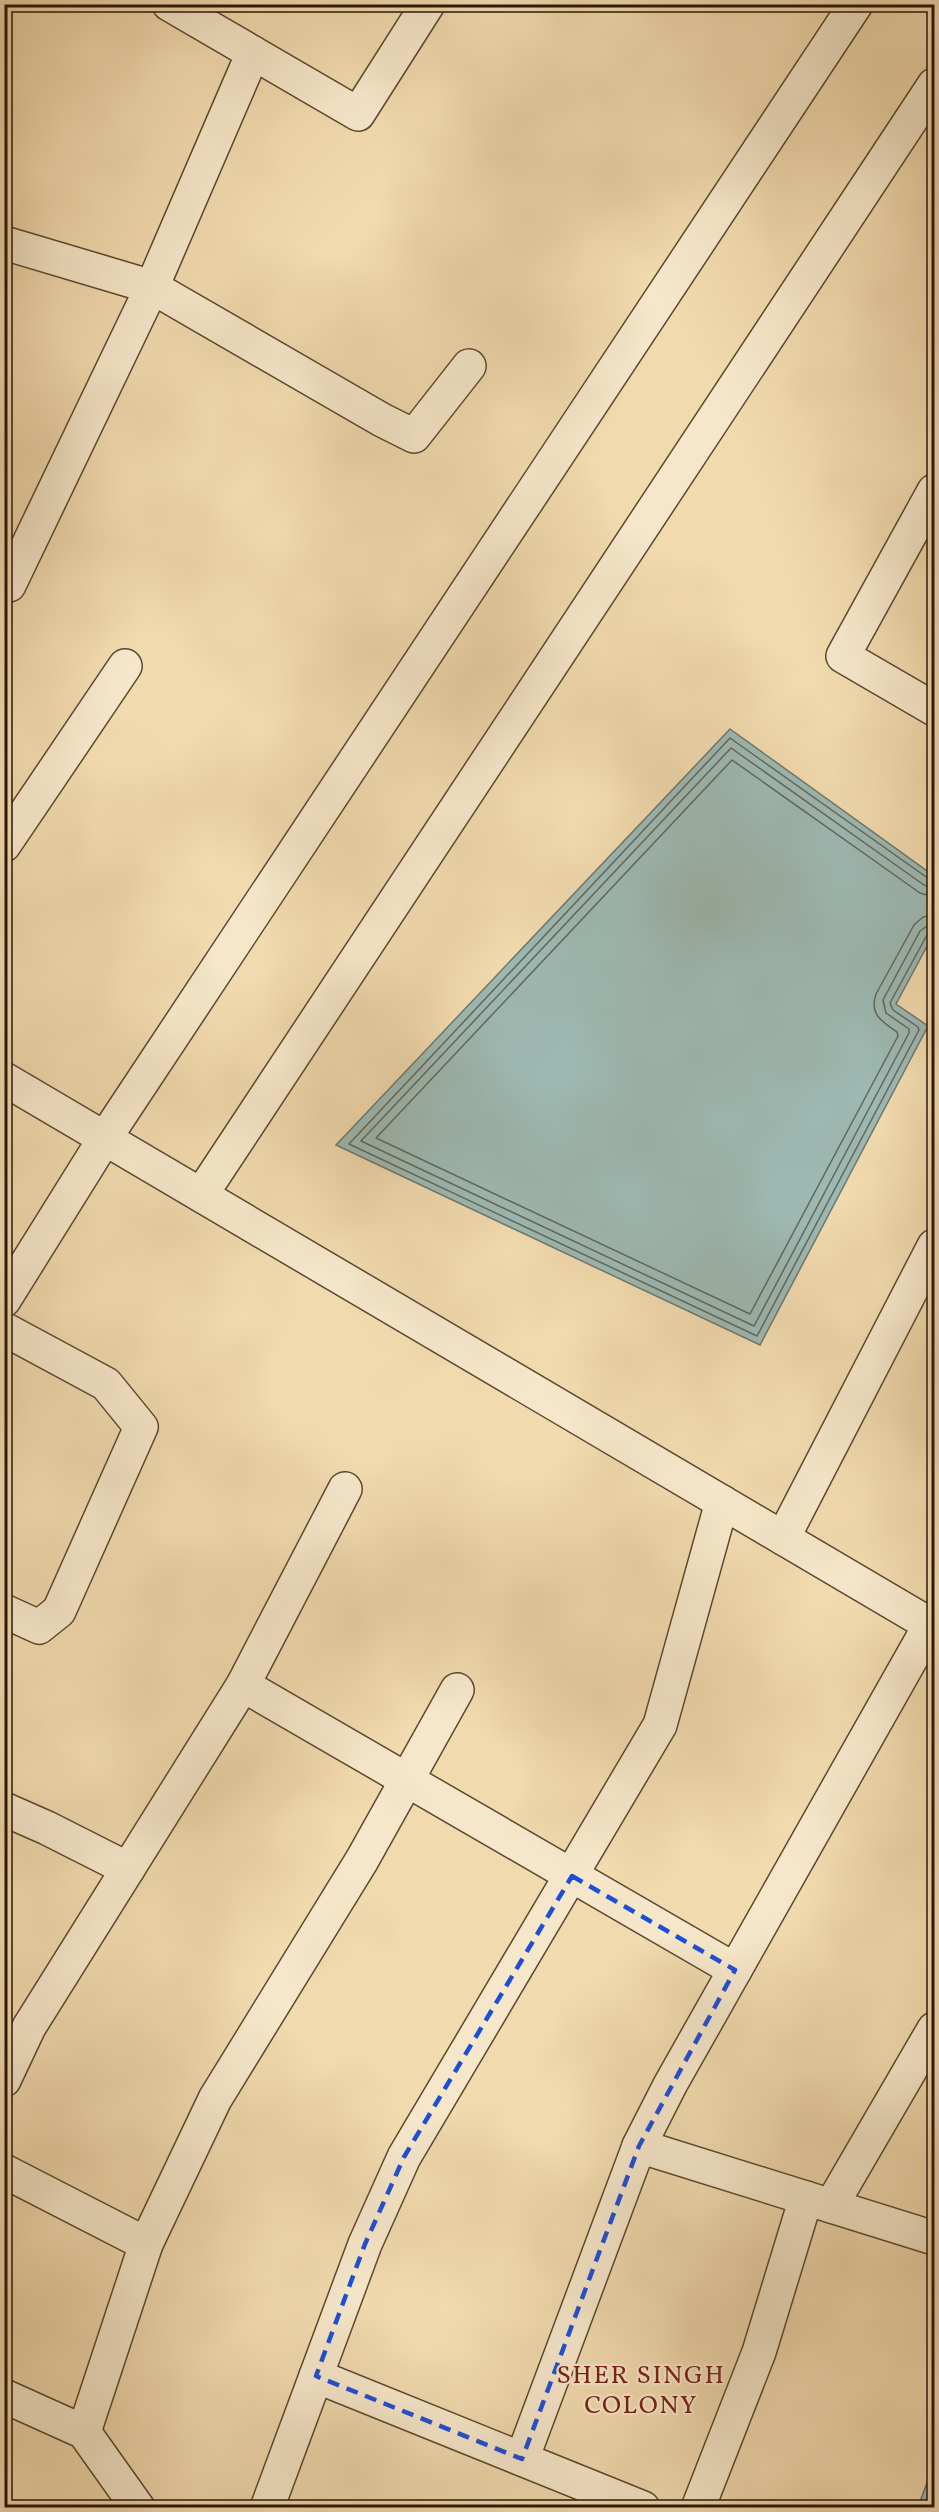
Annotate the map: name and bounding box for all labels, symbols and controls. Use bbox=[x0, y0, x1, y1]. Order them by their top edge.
district label: SHER SINGH COLONY bbox=[557, 2358, 725, 2424]

